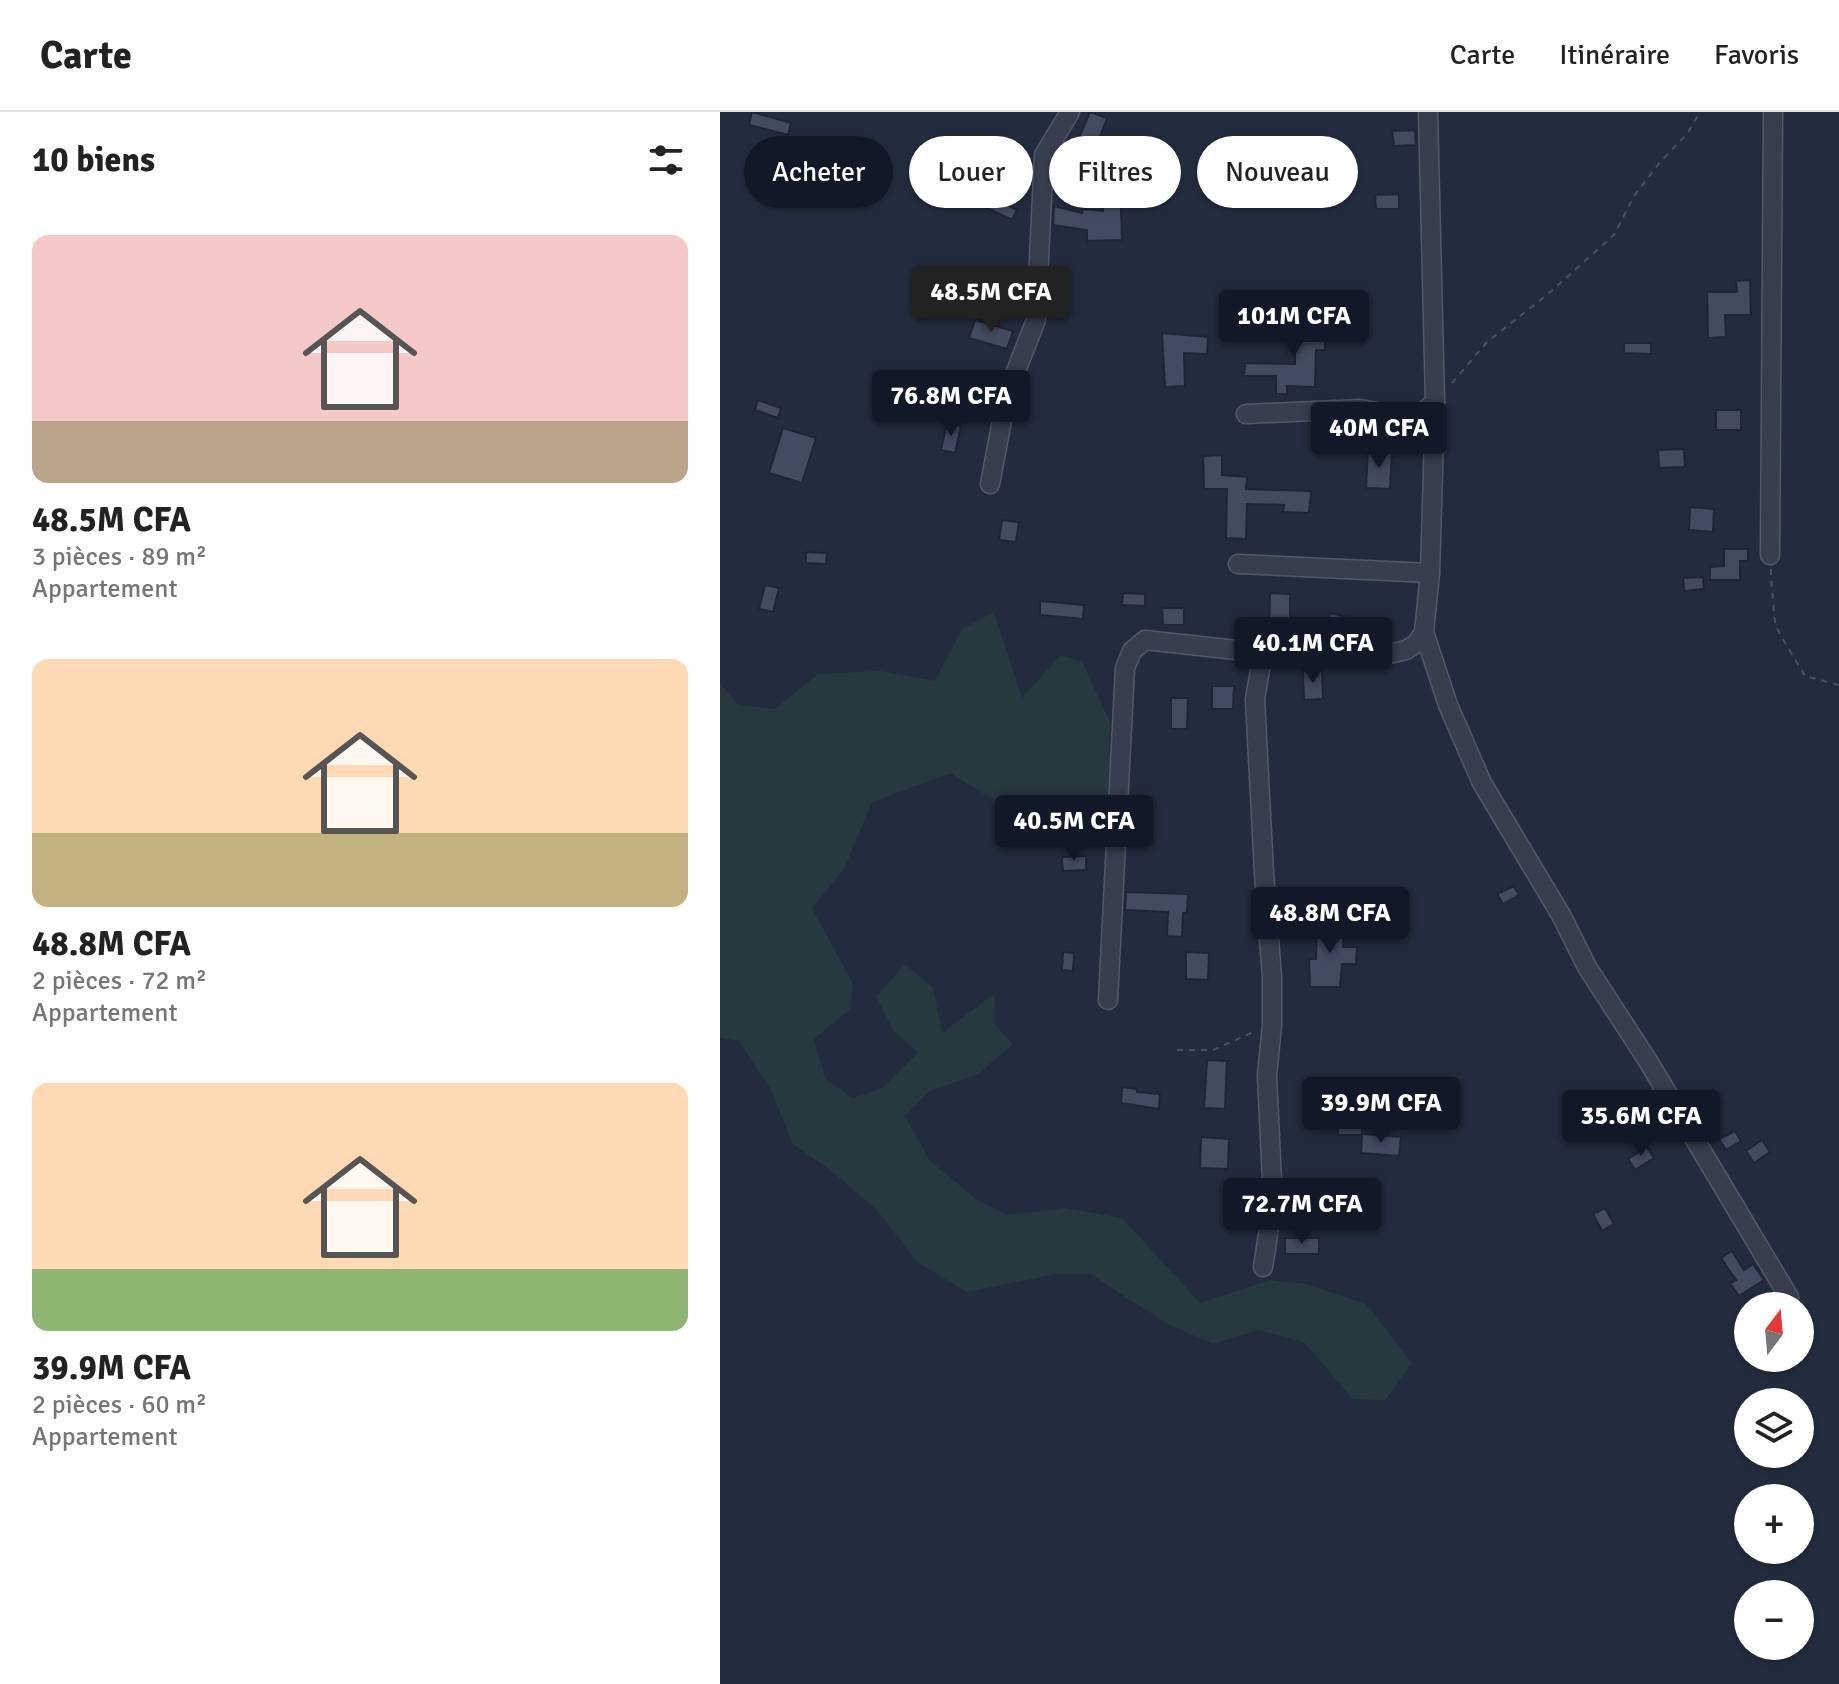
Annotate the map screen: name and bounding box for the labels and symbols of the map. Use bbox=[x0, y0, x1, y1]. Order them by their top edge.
pin: 48.5M CFA bbox=[899, 266, 1083, 334]
pin: 101M CFA bbox=[1211, 290, 1377, 358]
pin: 76.8M CFA bbox=[859, 370, 1043, 438]
pin: 40M CFA bbox=[1305, 402, 1453, 470]
pin: 40.1M CFA bbox=[1221, 617, 1405, 685]
pin: 40.5M CFA bbox=[982, 795, 1166, 863]
pin: 48.8M CFA bbox=[1238, 887, 1422, 955]
pin: 39.9M CFA bbox=[1289, 1077, 1473, 1145]
pin: 35.6M CFA bbox=[1549, 1090, 1733, 1158]
pin: 72.7M CFA bbox=[1210, 1178, 1394, 1246]
north arrow bbox=[1734, 1292, 1814, 1372]

